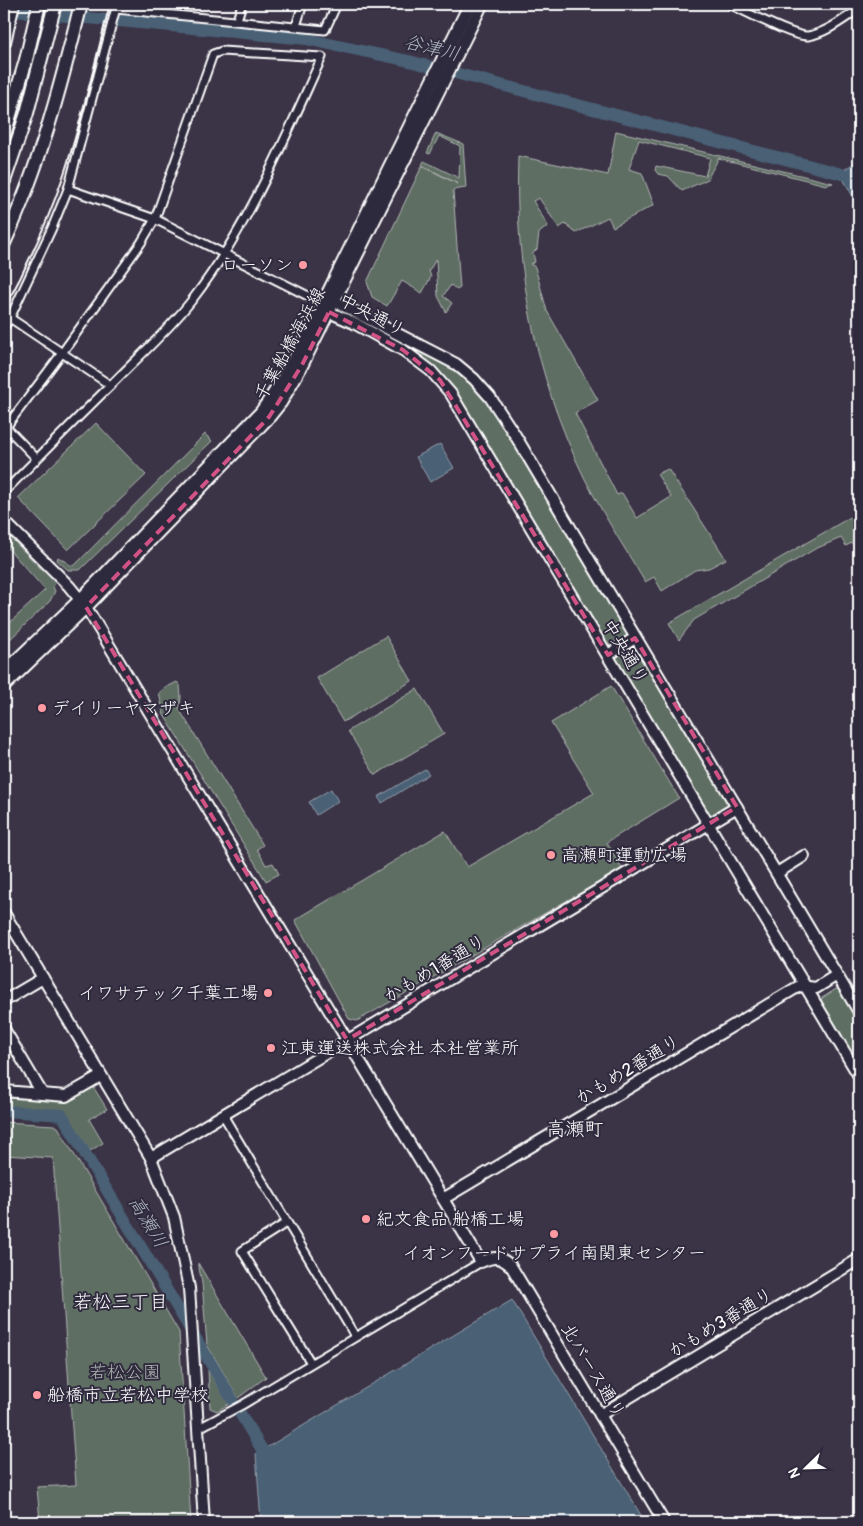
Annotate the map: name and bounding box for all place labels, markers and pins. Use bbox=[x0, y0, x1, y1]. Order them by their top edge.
place label: ローソン bbox=[221, 254, 293, 277]
marker: ローソン bbox=[297, 259, 309, 271]
place label: デイリーヤマザキ bbox=[52, 697, 195, 720]
marker: デイリーヤマザキ bbox=[36, 702, 48, 714]
place label: 高瀬町運動広場 bbox=[561, 844, 687, 867]
marker: 高瀬町運動広場 bbox=[545, 849, 557, 861]
place label: イワサテック千葉工場 bbox=[78, 982, 258, 1005]
marker: イワサテック千葉工場 bbox=[262, 987, 274, 999]
place label: 江東運送株式会社 本社営業所 bbox=[281, 1037, 519, 1060]
marker: 江東運送株式会社 本社営業所 bbox=[265, 1042, 277, 1054]
place label: 紀文食品 船橋工場 bbox=[376, 1208, 524, 1231]
marker: 紀文食品 船橋工場 bbox=[360, 1213, 372, 1225]
marker: イオンフードサプライ南関東センター bbox=[548, 1228, 560, 1240]
place label: イオンフードサプライ南関東センター bbox=[402, 1242, 706, 1265]
place label: 船橋市立若松中学校 bbox=[47, 1384, 209, 1407]
marker: 船橋市立若松中学校 bbox=[31, 1389, 43, 1401]

